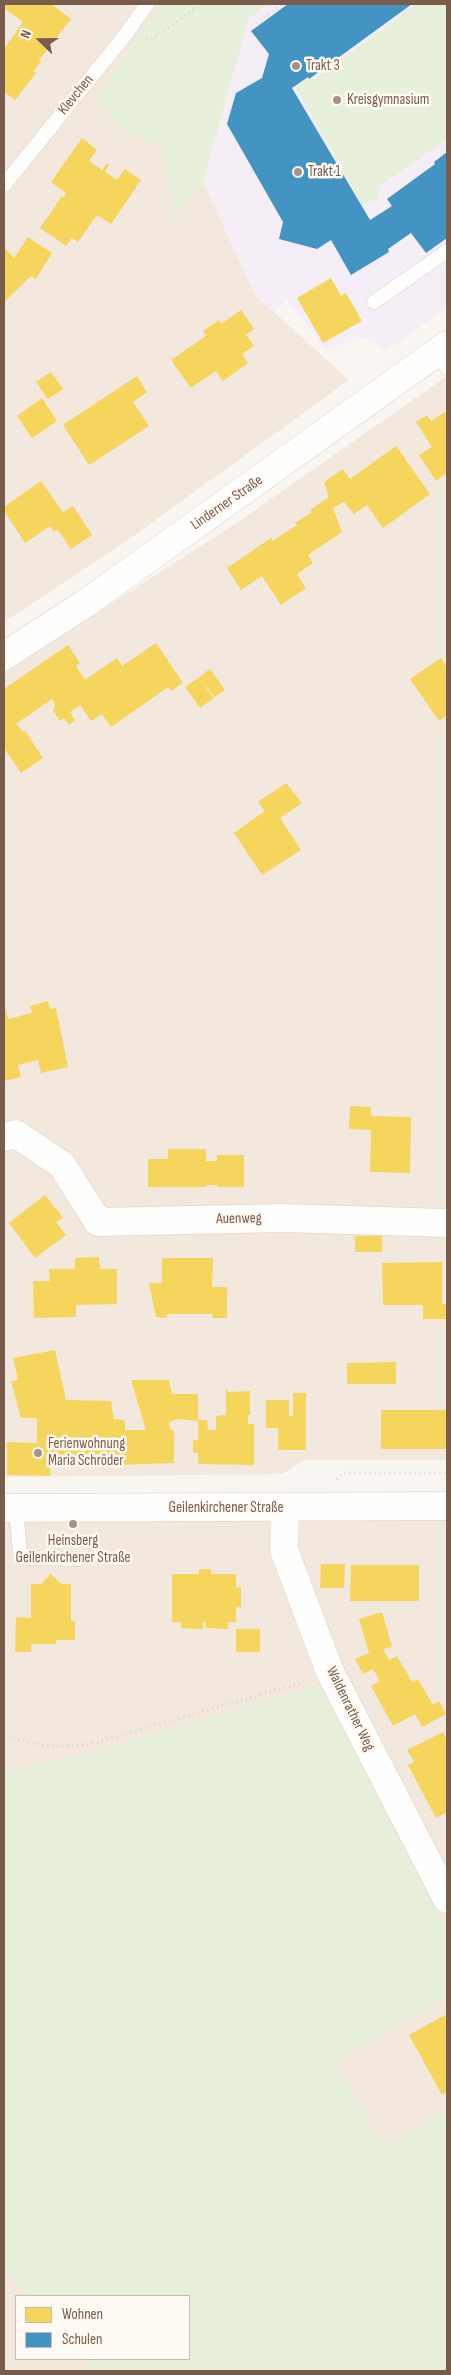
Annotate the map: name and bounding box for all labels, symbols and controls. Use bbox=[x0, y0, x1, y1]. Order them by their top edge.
north arrow bbox=[15, 15, 65, 65]
text: N bbox=[16, 28, 35, 41]
place label: Trakt 3 bbox=[306, 57, 340, 75]
marker: Trakt 3 bbox=[290, 60, 302, 72]
street label: Klevchen bbox=[55, 71, 97, 119]
place label: Kreisgymnasium bbox=[347, 91, 429, 109]
marker: Kreisgymnasium bbox=[331, 94, 343, 106]
place label: Trakt 1 bbox=[308, 163, 341, 181]
marker: Trakt 1 bbox=[292, 166, 304, 178]
street label: Linderner Straße bbox=[188, 472, 266, 534]
street label: Auenweg bbox=[216, 1210, 262, 1228]
place label: Ferienwohnung Maria Schröder bbox=[48, 1435, 125, 1470]
marker: Ferienwohnung Maria Schröder bbox=[32, 1447, 44, 1459]
street label: Geilenkirchener Straße bbox=[169, 1499, 283, 1517]
marker: Heinsberg Geilenkirchener Straße bbox=[67, 1518, 79, 1530]
place label: Heinsberg Geilenkirchener Straße bbox=[16, 1532, 130, 1567]
street label: Waldenrather Weg bbox=[322, 1664, 378, 1754]
legend bbox=[15, 2295, 190, 2360]
text: Wohnen bbox=[62, 2305, 103, 2324]
text: Schulen bbox=[62, 2330, 102, 2349]

